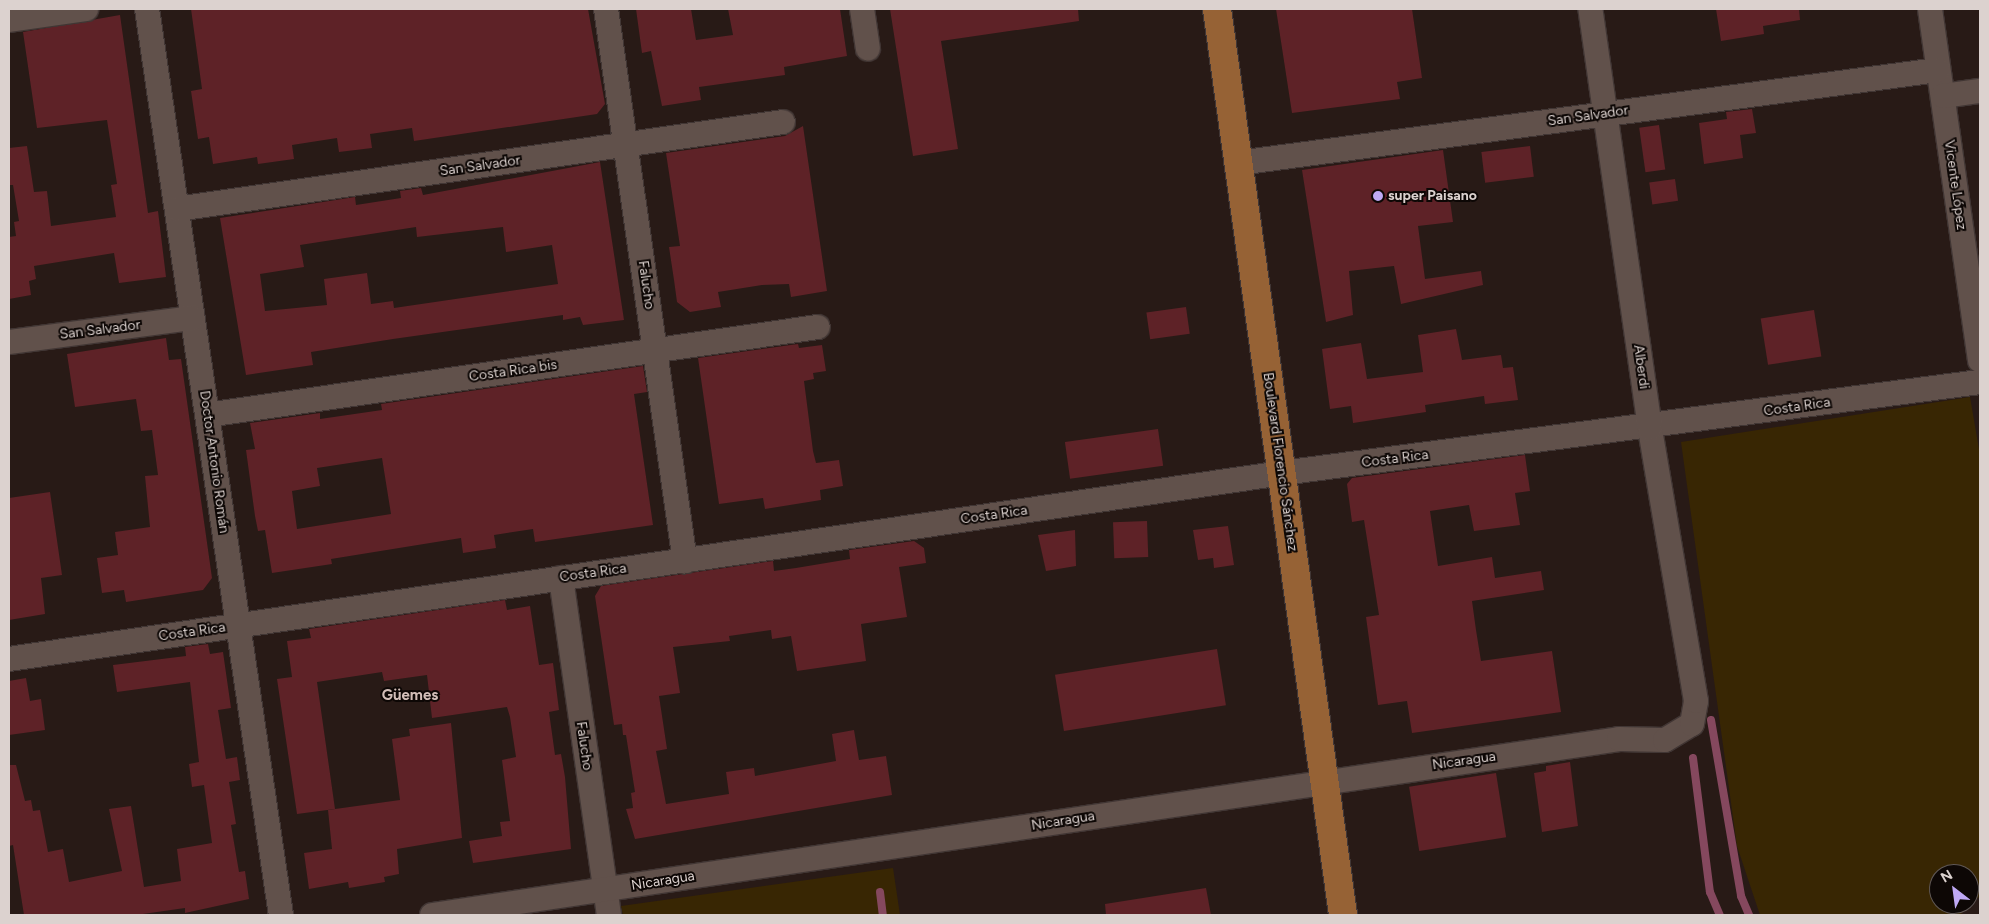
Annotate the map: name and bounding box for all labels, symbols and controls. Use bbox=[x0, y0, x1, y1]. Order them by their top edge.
street label: San Salvador bbox=[1547, 102, 1629, 130]
street label: Vicente López bbox=[1940, 139, 1970, 231]
street label: San Salvador bbox=[439, 152, 521, 180]
place label: super Paisano bbox=[1388, 188, 1477, 204]
marker: super Paisano bbox=[1372, 190, 1384, 202]
street label: Falucho bbox=[634, 260, 658, 310]
street label: San Salvador bbox=[59, 317, 141, 343]
street label: Alberdi bbox=[1630, 344, 1652, 390]
street label: Costa Rica bis bbox=[468, 357, 558, 385]
street label: Boulevard Florencio Sánchez bbox=[1259, 371, 1301, 553]
street label: Doctor Antonio Román bbox=[196, 390, 232, 534]
street label: Costa Rica bbox=[1762, 394, 1832, 420]
street label: Costa Rica bbox=[1361, 447, 1429, 471]
street label: Costa Rica bbox=[959, 502, 1029, 528]
street label: Costa Rica bbox=[558, 560, 628, 586]
street label: Costa Rica bbox=[157, 619, 227, 645]
district label: Güemes bbox=[382, 687, 438, 705]
street label: Falucho bbox=[572, 721, 596, 771]
street label: Nicaragua bbox=[1431, 748, 1497, 774]
street label: Nicaragua bbox=[1030, 808, 1096, 834]
north arrow bbox=[1929, 864, 1979, 914]
text: N bbox=[1938, 866, 1956, 887]
street label: Nicaragua bbox=[630, 868, 696, 894]

